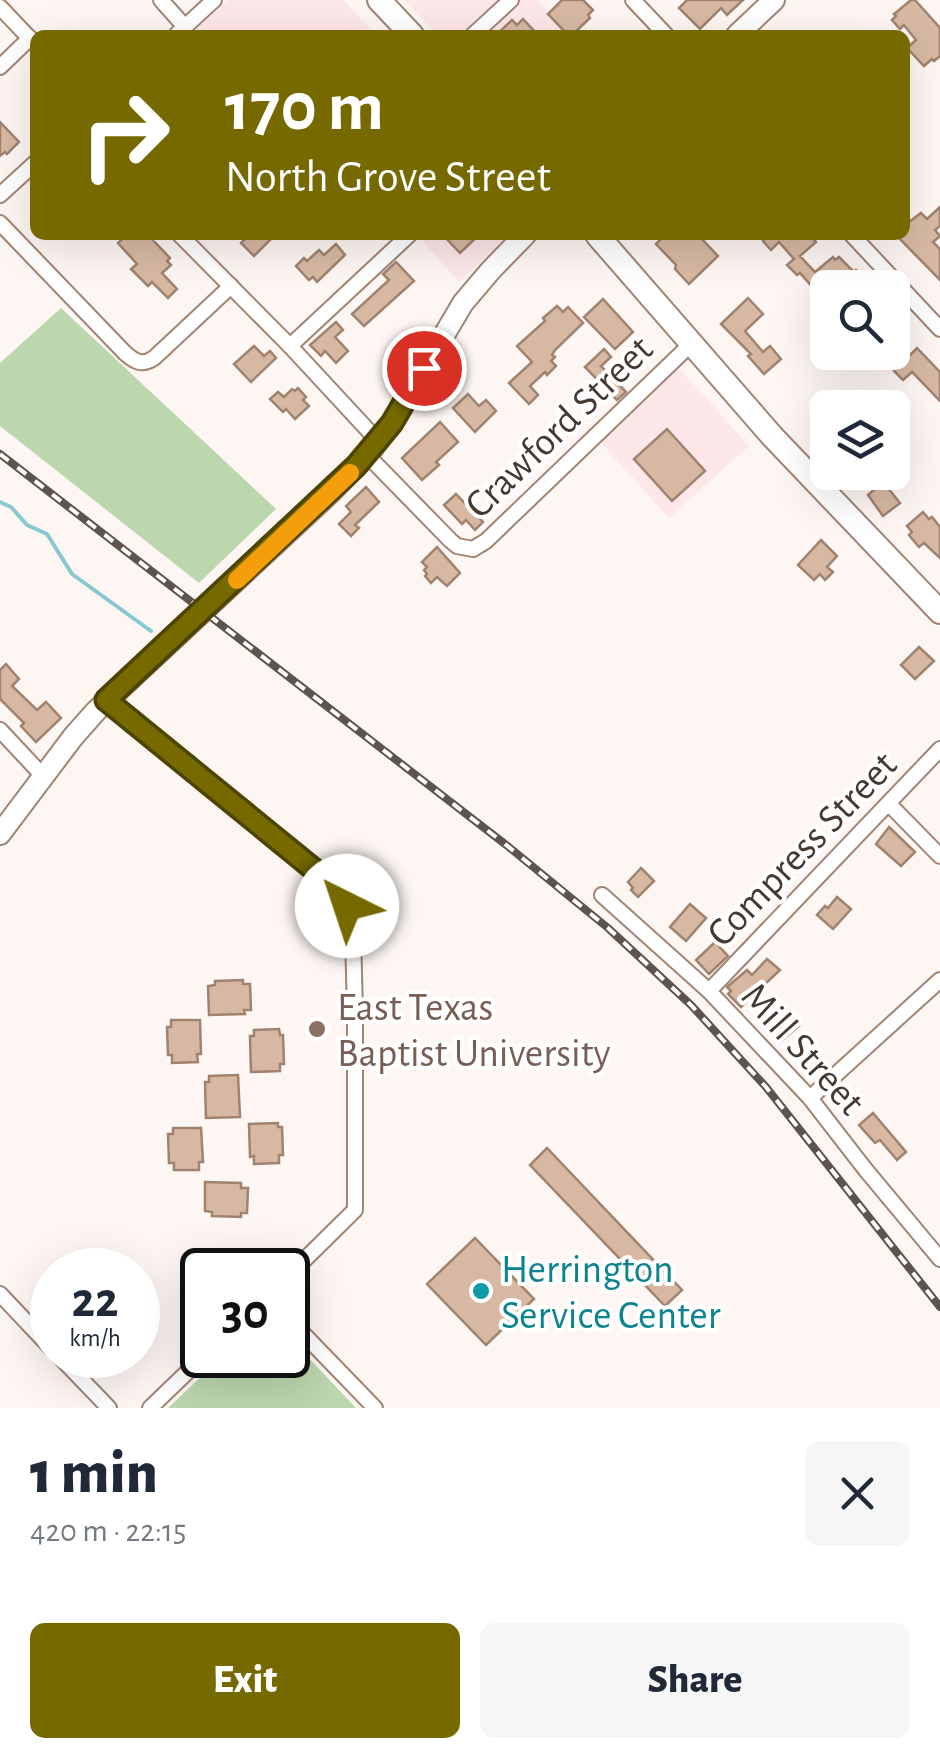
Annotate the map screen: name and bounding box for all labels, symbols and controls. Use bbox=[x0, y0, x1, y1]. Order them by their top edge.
icon: right bbox=[60, 70, 190, 200]
text: 170 m bbox=[225, 73, 384, 143]
text: North Grove Street bbox=[225, 155, 551, 200]
map controls bbox=[810, 270, 910, 490]
button: search bbox=[810, 270, 910, 370]
pin bbox=[382, 326, 467, 411]
street label: Crawford Street bbox=[458, 329, 661, 526]
icon: arrive bbox=[397, 341, 452, 396]
button: layers bbox=[810, 390, 910, 490]
street label: Compress Street bbox=[700, 744, 905, 954]
position arrow bbox=[295, 854, 399, 958]
street label: Mill Street bbox=[734, 976, 872, 1123]
place label: East Texas Baptist University bbox=[337, 988, 610, 1074]
marker: East Texas Baptist University bbox=[306, 1018, 328, 1040]
speed limit sign: 30 bbox=[180, 1248, 310, 1378]
place label: Herrington Service Center bbox=[501, 1250, 721, 1336]
text: 22 bbox=[71, 1276, 119, 1326]
marker: Herrington Service Center bbox=[470, 1280, 492, 1302]
text: km/h bbox=[69, 1326, 121, 1351]
button: close bbox=[805, 1441, 910, 1546]
text: 1 min bbox=[30, 1444, 158, 1504]
text: 420 m · 22:15 bbox=[30, 1515, 186, 1547]
button: Exit bbox=[30, 1623, 460, 1738]
button: Share bbox=[480, 1623, 910, 1738]

